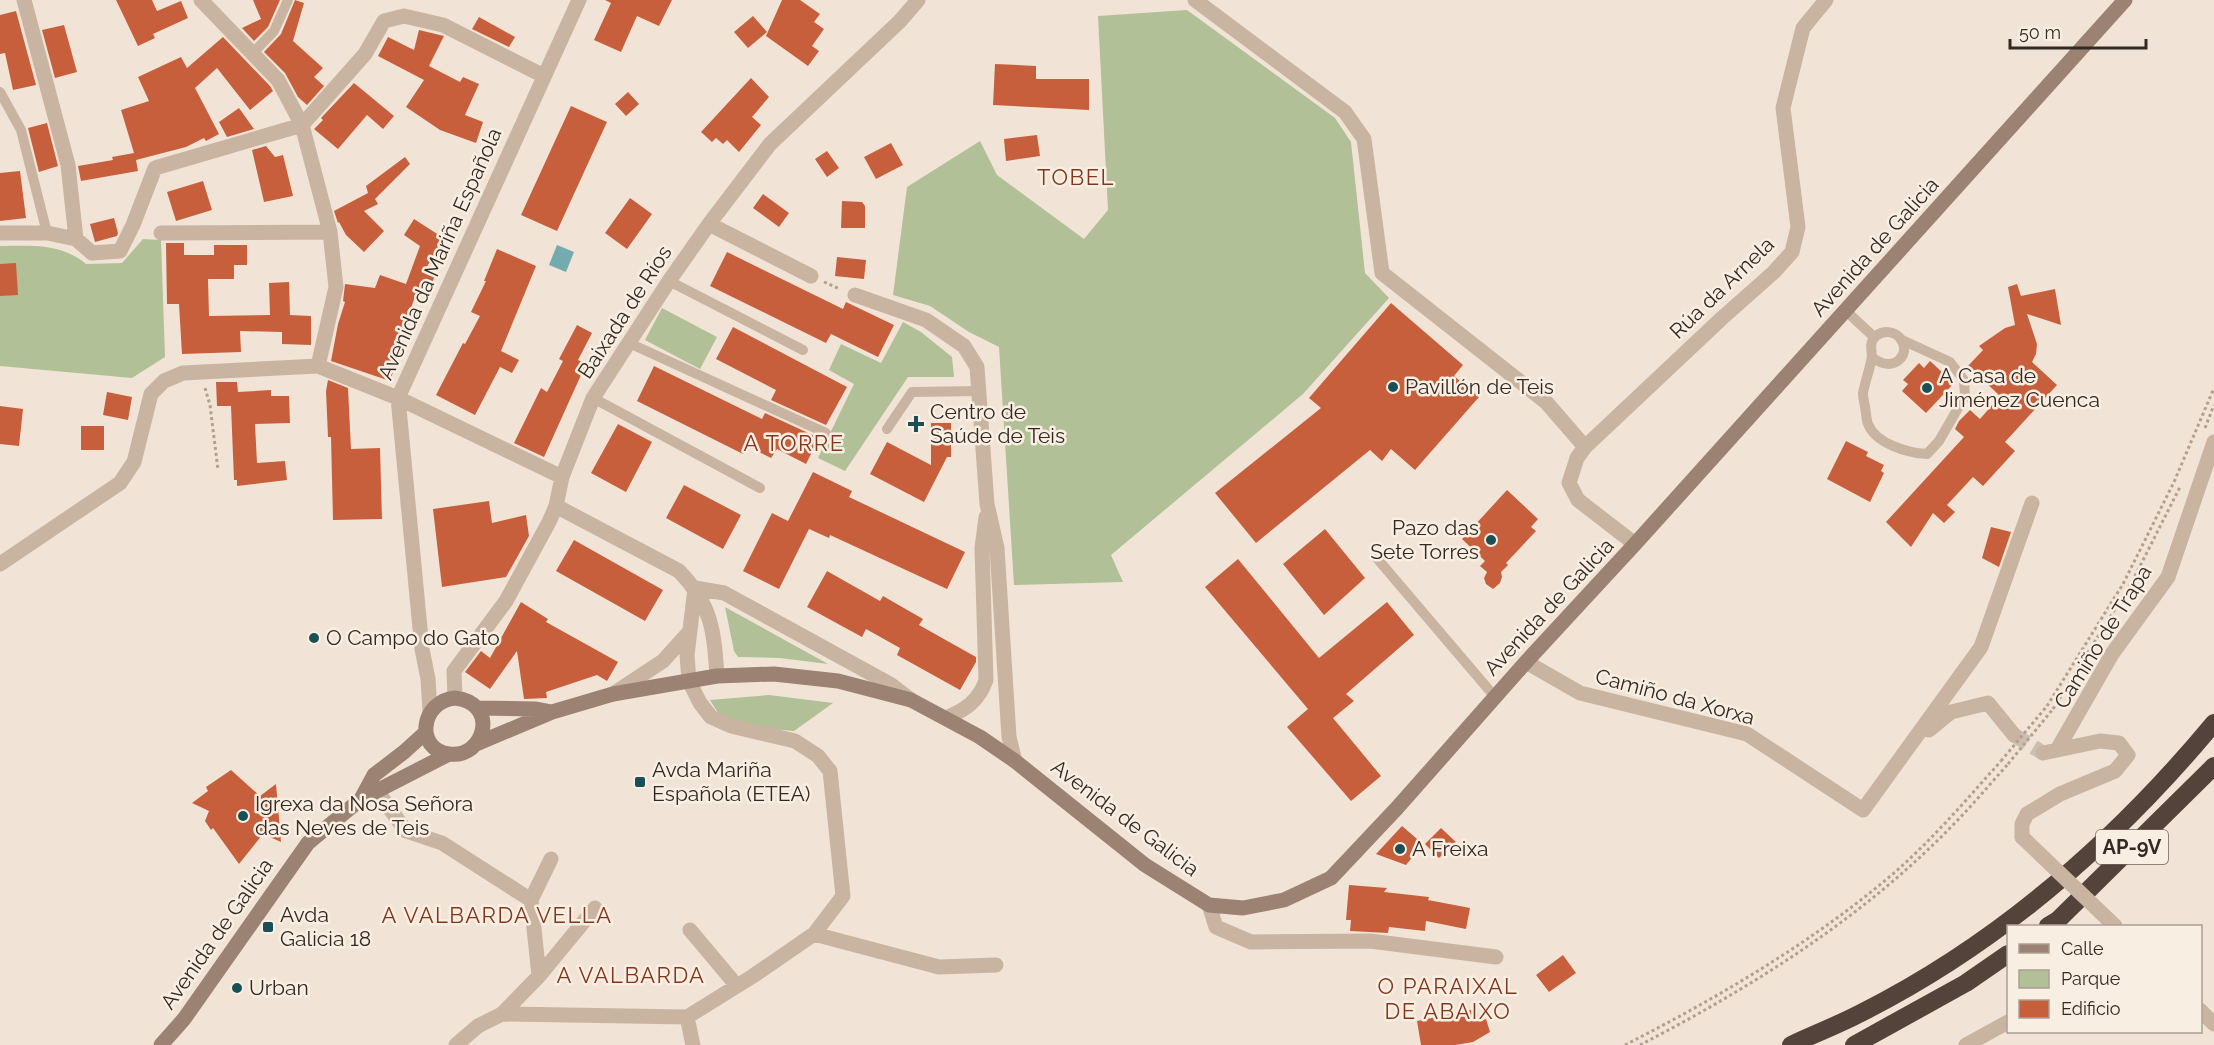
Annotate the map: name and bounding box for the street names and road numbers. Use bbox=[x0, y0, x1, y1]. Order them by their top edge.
street label: Avenida da Mariña Española bbox=[373, 124, 507, 384]
street label: Avenida de Galicia bbox=[1806, 172, 1944, 321]
street label: Rúa da Arnela bbox=[1664, 232, 1779, 344]
street label: Baixada de Ríos bbox=[572, 241, 677, 383]
street label: Avenida de Galicia bbox=[1479, 533, 1619, 680]
street label: Camiño de Trapa bbox=[2049, 561, 2157, 713]
street label: Camiño da Xorxa bbox=[1593, 663, 1757, 730]
street label: Avenida de Galicia bbox=[1047, 754, 1204, 881]
road number: AP-9V bbox=[2096, 830, 2168, 864]
street label: Avenida de Galicia bbox=[155, 853, 278, 1014]

